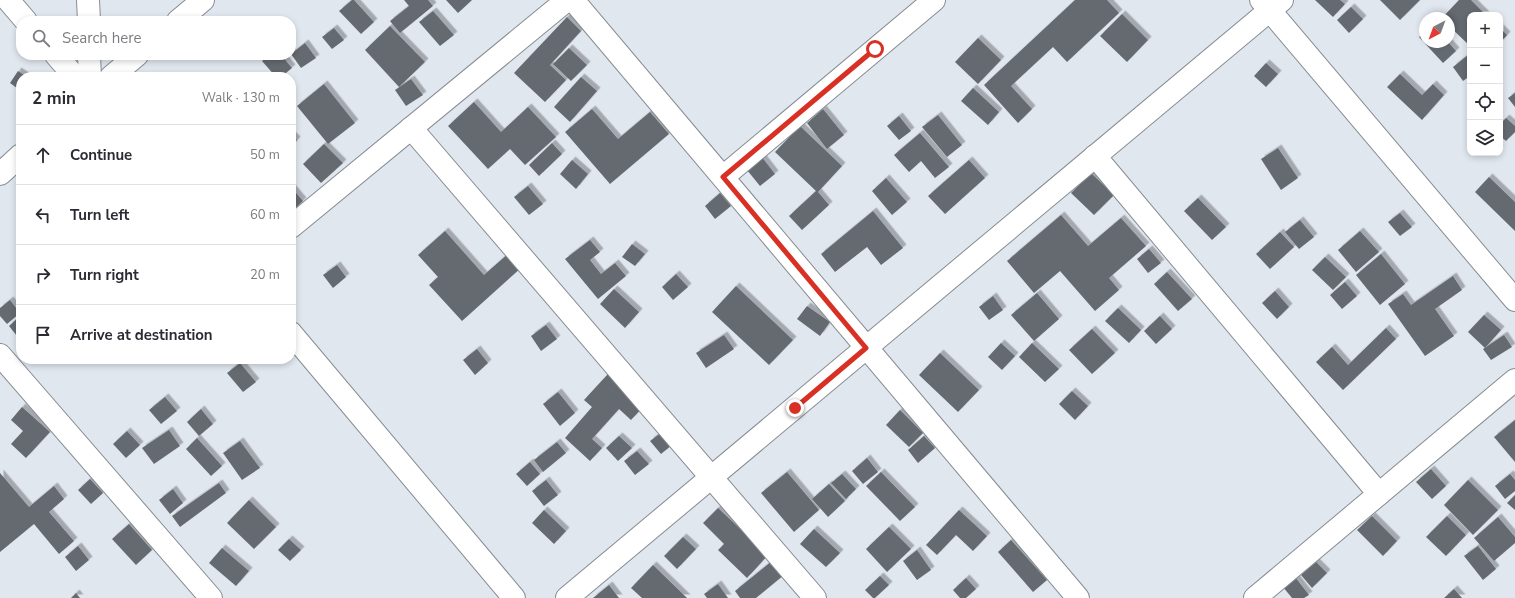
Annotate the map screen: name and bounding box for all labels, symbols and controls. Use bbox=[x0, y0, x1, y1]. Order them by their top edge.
north arrow bbox=[1419, 12, 1455, 48]
map controls bbox=[1467, 12, 1503, 156]
button: + bbox=[1467, 12, 1503, 48]
search box bbox=[16, 16, 296, 60]
icon: search bbox=[30, 27, 52, 49]
text: Search here bbox=[62, 28, 142, 48]
route start bbox=[866, 40, 884, 58]
button: − bbox=[1467, 48, 1503, 84]
button: locate bbox=[1467, 84, 1503, 120]
text: 2 min bbox=[32, 87, 76, 110]
text: Walk · 130 m bbox=[202, 89, 280, 107]
button: layers bbox=[1467, 120, 1503, 156]
icon: ahead bbox=[32, 144, 54, 166]
text: Continue bbox=[70, 145, 132, 165]
text: 50 m bbox=[250, 146, 280, 164]
icon: left bbox=[32, 204, 54, 226]
text: Turn left bbox=[70, 205, 129, 225]
text: 60 m bbox=[250, 206, 280, 224]
icon: right bbox=[32, 264, 54, 286]
text: Turn right bbox=[70, 265, 139, 285]
text: 20 m bbox=[250, 266, 280, 284]
icon: arrive bbox=[32, 324, 54, 346]
text: Arrive at destination bbox=[70, 325, 213, 345]
route end bbox=[786, 399, 804, 417]

